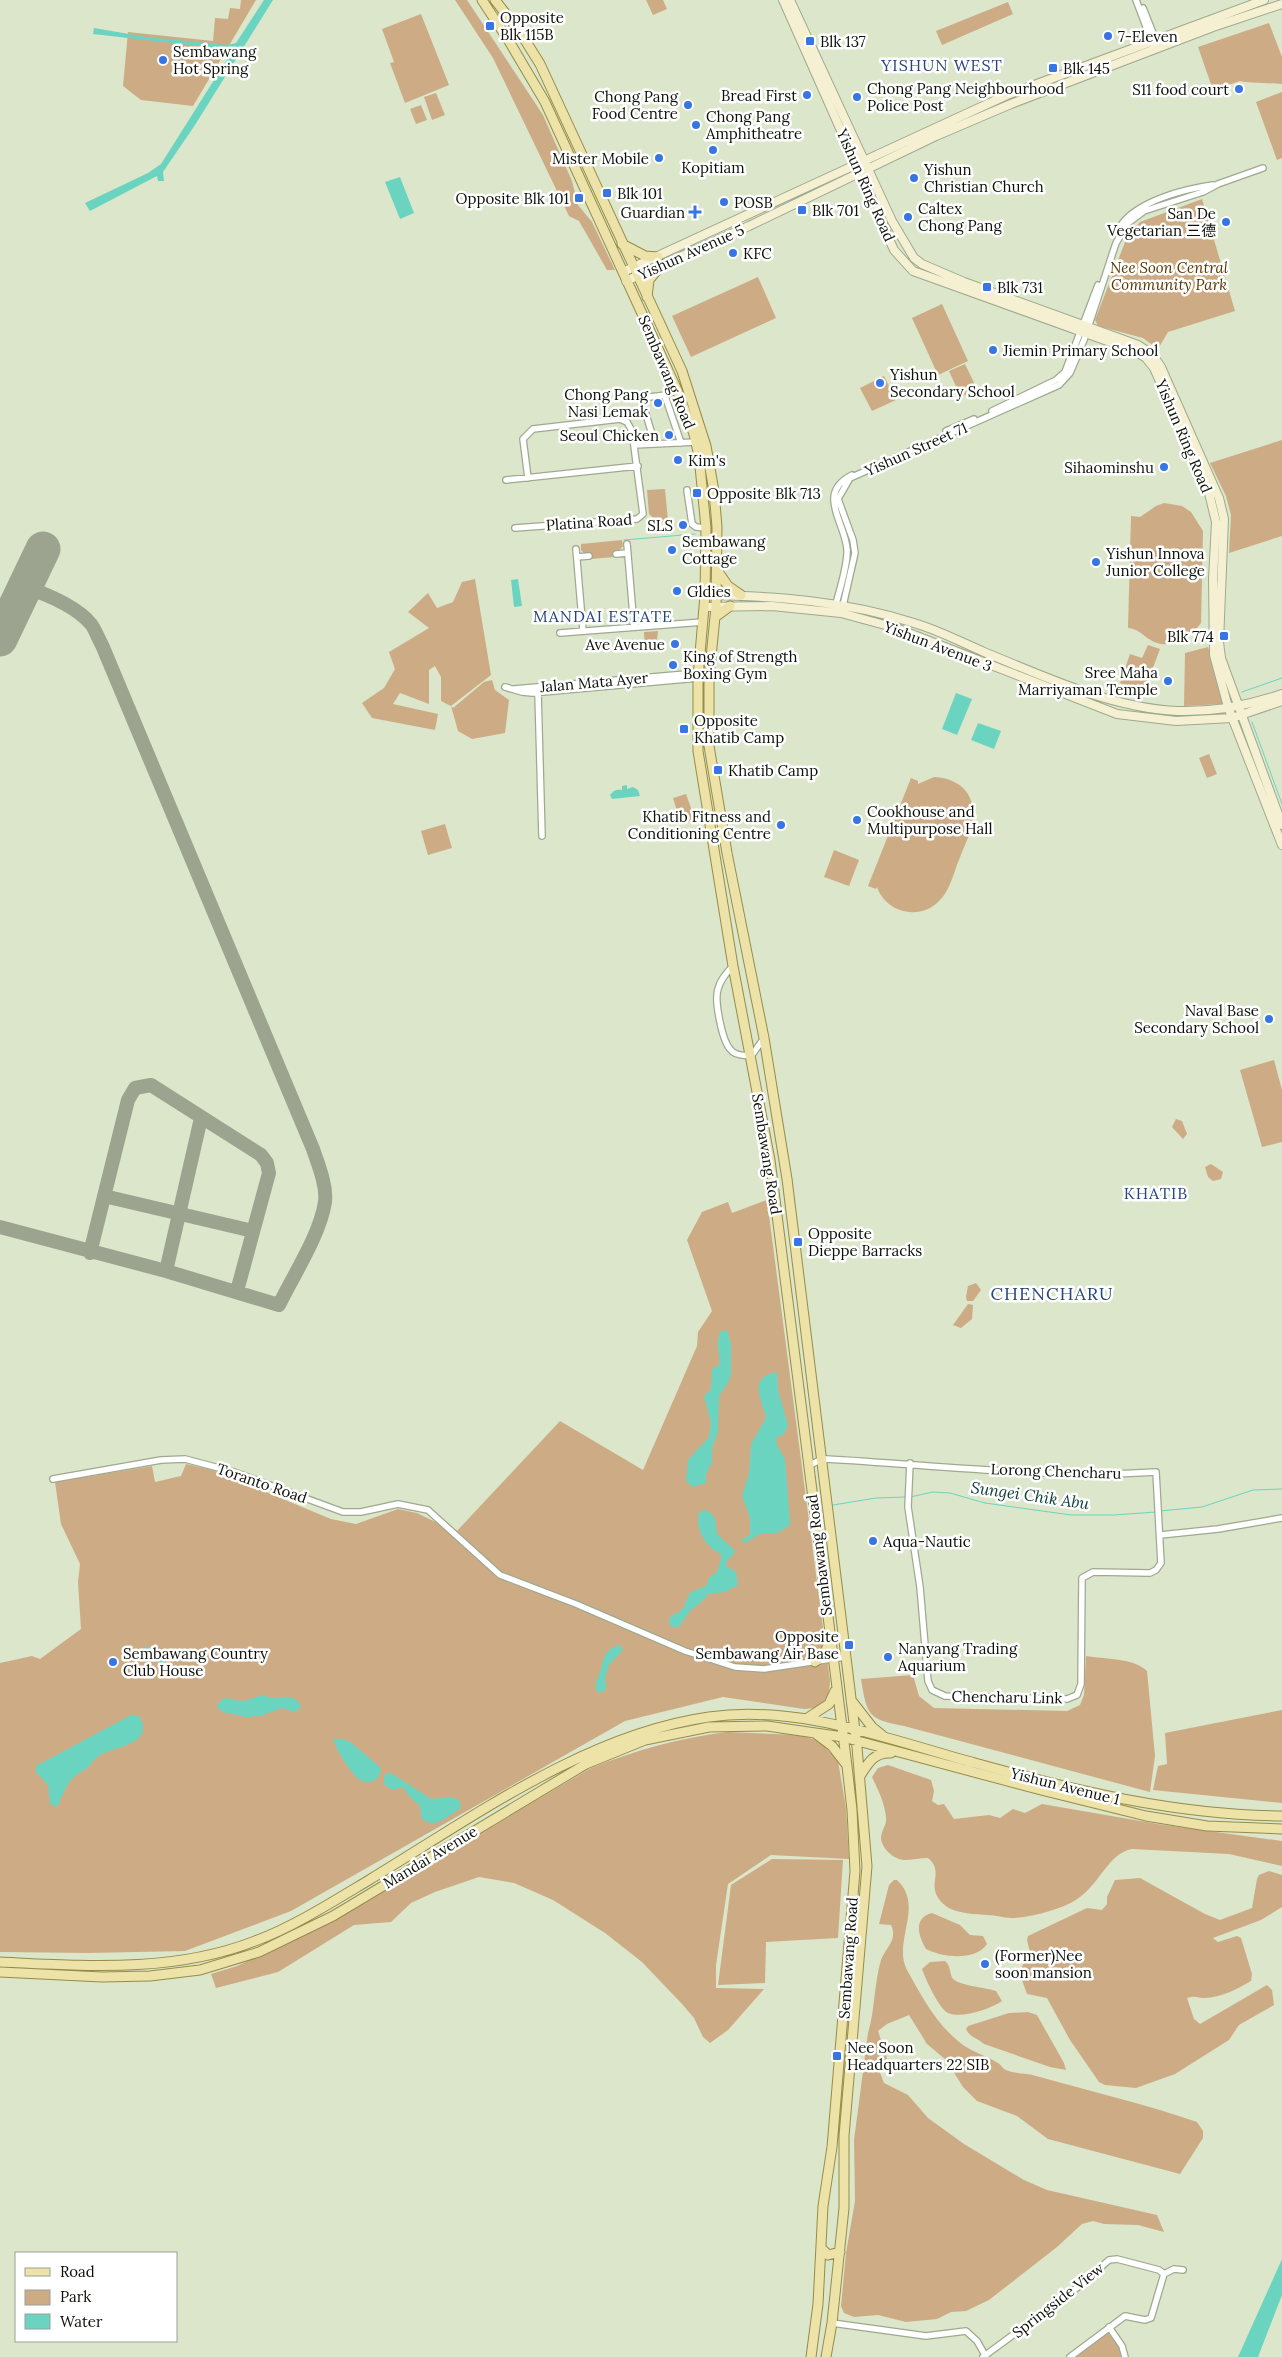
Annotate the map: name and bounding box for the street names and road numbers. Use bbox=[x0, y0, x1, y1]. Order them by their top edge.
street label: Yishun Ring Road bbox=[832, 125, 899, 244]
street label: Yishun Avenue 5 bbox=[634, 220, 747, 284]
street label: Sembawang Road bbox=[634, 312, 700, 432]
street label: Yishun Ring Road bbox=[1151, 376, 1216, 496]
street label: Yishun Street 71 bbox=[861, 418, 970, 481]
street label: Platina Road bbox=[545, 510, 633, 534]
street label: Yishun Avenue 3 bbox=[880, 616, 995, 675]
street label: Jalan Mata Ayer bbox=[538, 668, 649, 696]
street label: Sembawang Road bbox=[748, 1092, 786, 1216]
street label: Toranto Road bbox=[214, 1459, 310, 1507]
street label: Lorong Chencharu bbox=[990, 1459, 1122, 1483]
street label: Sembawang Road bbox=[802, 1493, 836, 1617]
street label: Chencharu Link bbox=[951, 1687, 1063, 1707]
street label: Yishun Avenue 1 bbox=[1007, 1763, 1122, 1809]
street label: Mandai Avenue bbox=[380, 1821, 480, 1893]
street label: Sembawang Road bbox=[834, 1896, 862, 2020]
street label: Springside View bbox=[1008, 2258, 1108, 2342]

